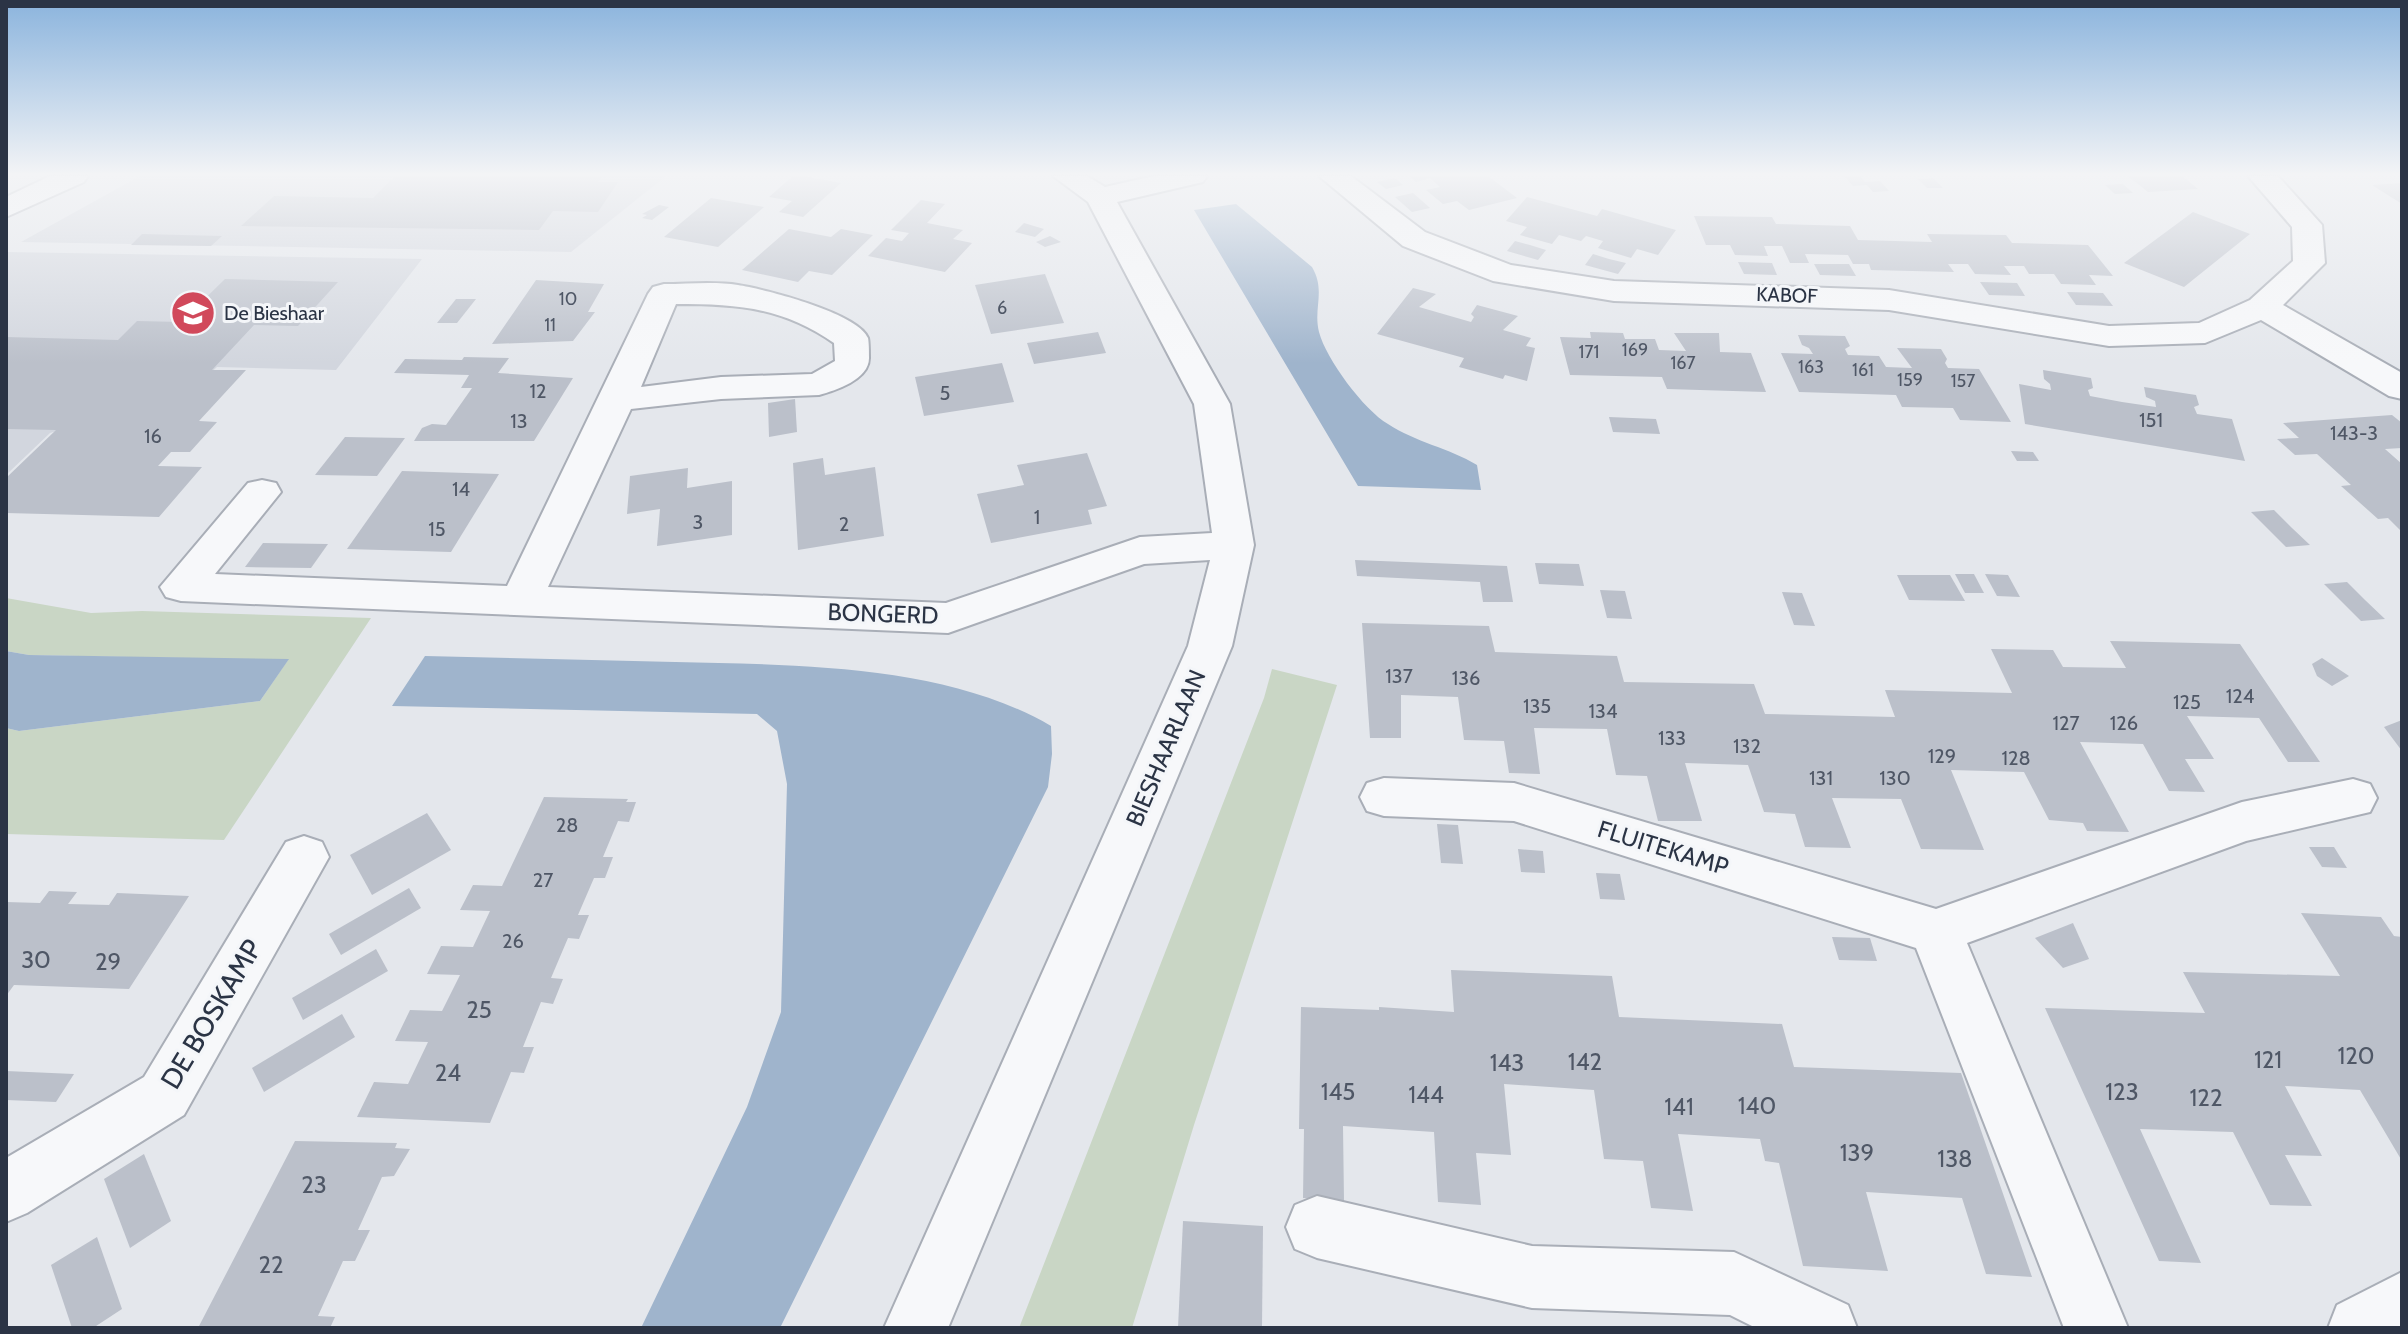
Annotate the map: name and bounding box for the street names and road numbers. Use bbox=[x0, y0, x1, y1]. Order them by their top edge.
street label: KABOF bbox=[1756, 282, 1819, 308]
street label: BONGERD bbox=[827, 597, 939, 630]
street label: BIESHAARLAAN bbox=[1120, 665, 1212, 830]
street label: FLUITEKAMP bbox=[1594, 814, 1732, 881]
street label: DE BOSKAMP bbox=[153, 933, 269, 1095]

